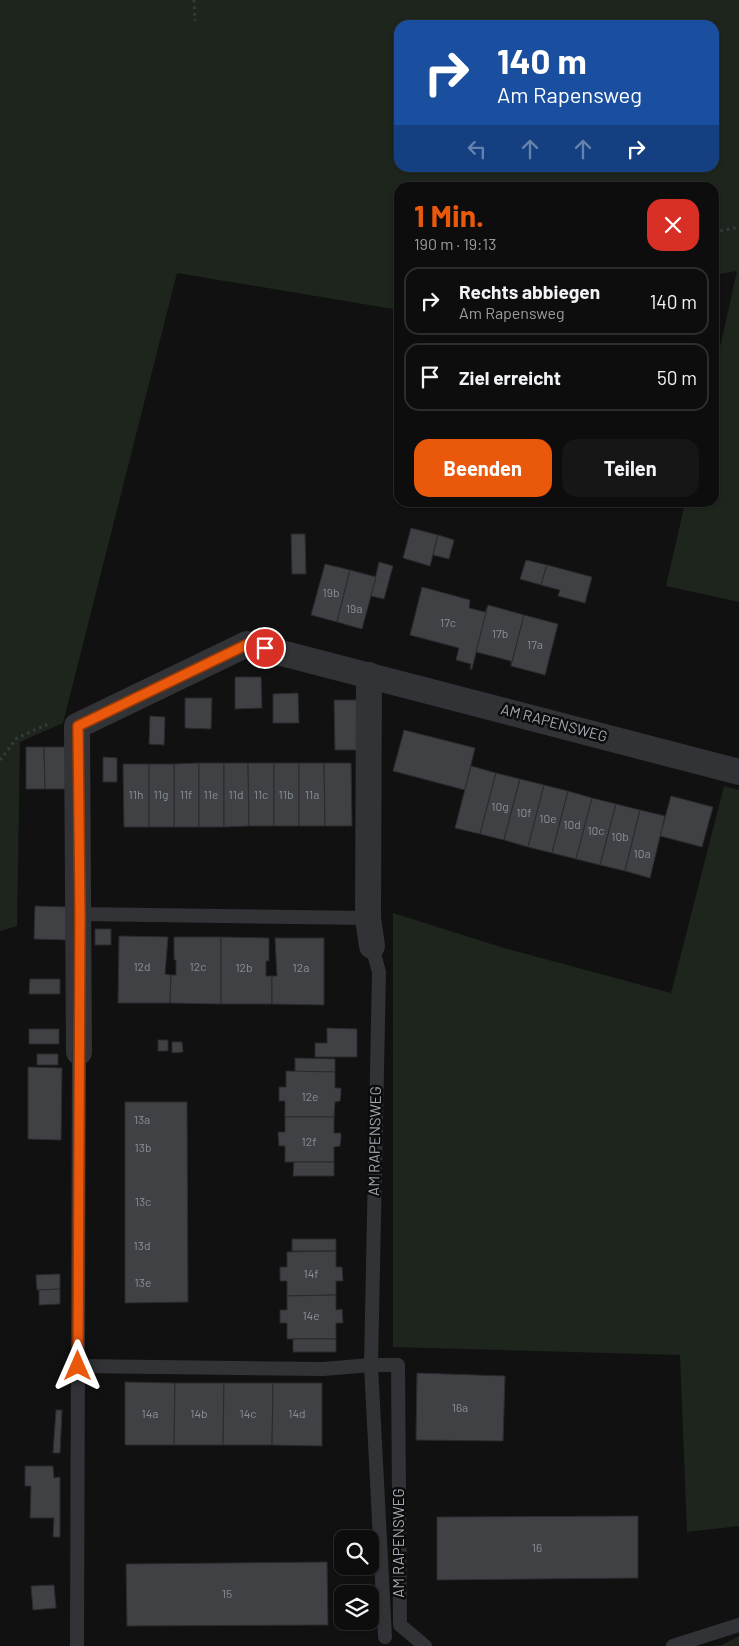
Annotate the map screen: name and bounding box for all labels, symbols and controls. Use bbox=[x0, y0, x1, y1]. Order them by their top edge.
text: 140 m bbox=[497, 39, 587, 81]
icon: right bbox=[414, 40, 479, 105]
text: Am Rapensweg bbox=[497, 81, 642, 107]
icon: left bbox=[463, 135, 491, 163]
icon: ahead bbox=[516, 135, 544, 163]
icon: ahead bbox=[569, 135, 597, 163]
icon: right bbox=[622, 135, 650, 163]
text: 1 Min. bbox=[414, 197, 484, 233]
button: close bbox=[647, 199, 699, 251]
text: 190 m · 19:13 bbox=[414, 234, 496, 253]
text: Rechts abbiegen bbox=[459, 280, 600, 303]
icon: right bbox=[416, 287, 444, 315]
text: 140 m bbox=[650, 290, 697, 313]
text: Am Rapensweg bbox=[459, 303, 565, 322]
icon: arrive bbox=[416, 363, 444, 391]
text: Ziel erreicht bbox=[459, 366, 561, 389]
text: 50 m bbox=[657, 366, 697, 389]
button: Beenden bbox=[414, 439, 552, 497]
button: Teilen bbox=[562, 439, 699, 497]
house number: 19b bbox=[322, 585, 340, 599]
house number: 19a bbox=[346, 601, 362, 615]
house number: 17c bbox=[440, 615, 456, 629]
house number: 17b bbox=[492, 626, 508, 640]
pin bbox=[244, 627, 286, 669]
icon: arrive bbox=[251, 634, 279, 662]
house number: 17a bbox=[527, 637, 543, 651]
street label: AM RAPENSWEG bbox=[499, 699, 610, 745]
house number: 11h bbox=[129, 787, 143, 801]
house number: 11g bbox=[154, 787, 168, 801]
house number: 11f bbox=[180, 787, 192, 801]
house number: 11e bbox=[204, 787, 218, 801]
house number: 11d bbox=[229, 787, 244, 801]
house number: 11c bbox=[254, 787, 268, 801]
house number: 11b bbox=[279, 787, 294, 801]
house number: 11a bbox=[305, 787, 319, 801]
house number: 10g bbox=[491, 799, 509, 813]
house number: 10f bbox=[516, 805, 532, 819]
house number: 10e bbox=[539, 811, 557, 825]
house number: 10d bbox=[563, 817, 581, 831]
house number: 10c bbox=[587, 823, 605, 837]
house number: 10b bbox=[611, 829, 629, 843]
house number: 10a bbox=[633, 846, 651, 860]
house number: 12d bbox=[133, 959, 151, 973]
house number: 12c bbox=[190, 959, 206, 973]
house number: 12b bbox=[235, 960, 253, 974]
house number: 12a bbox=[293, 960, 309, 974]
street label: AM RAPENSWEG bbox=[364, 1086, 384, 1196]
house number: 12e bbox=[301, 1089, 319, 1103]
house number: 13a bbox=[134, 1112, 150, 1126]
house number: 12f bbox=[302, 1134, 316, 1148]
house number: 13b bbox=[135, 1140, 151, 1154]
house number: 13c bbox=[135, 1194, 151, 1208]
house number: 13d bbox=[134, 1238, 150, 1252]
house number: 14f bbox=[303, 1266, 319, 1280]
house number: 13e bbox=[135, 1275, 151, 1289]
house number: 14e bbox=[302, 1308, 320, 1322]
position arrow bbox=[51, 1339, 103, 1391]
house number: 16a bbox=[452, 1400, 468, 1414]
house number: 14a bbox=[142, 1406, 158, 1420]
house number: 14b bbox=[190, 1406, 208, 1420]
house number: 14c bbox=[239, 1406, 257, 1420]
house number: 14d bbox=[288, 1406, 306, 1420]
street label: AM RAPENSWEG bbox=[389, 1488, 407, 1598]
map controls bbox=[334, 1530, 379, 1630]
button: search bbox=[334, 1530, 379, 1575]
house number: 16 bbox=[532, 1540, 542, 1554]
button: layers bbox=[334, 1585, 379, 1630]
house number: 15 bbox=[222, 1586, 232, 1600]

